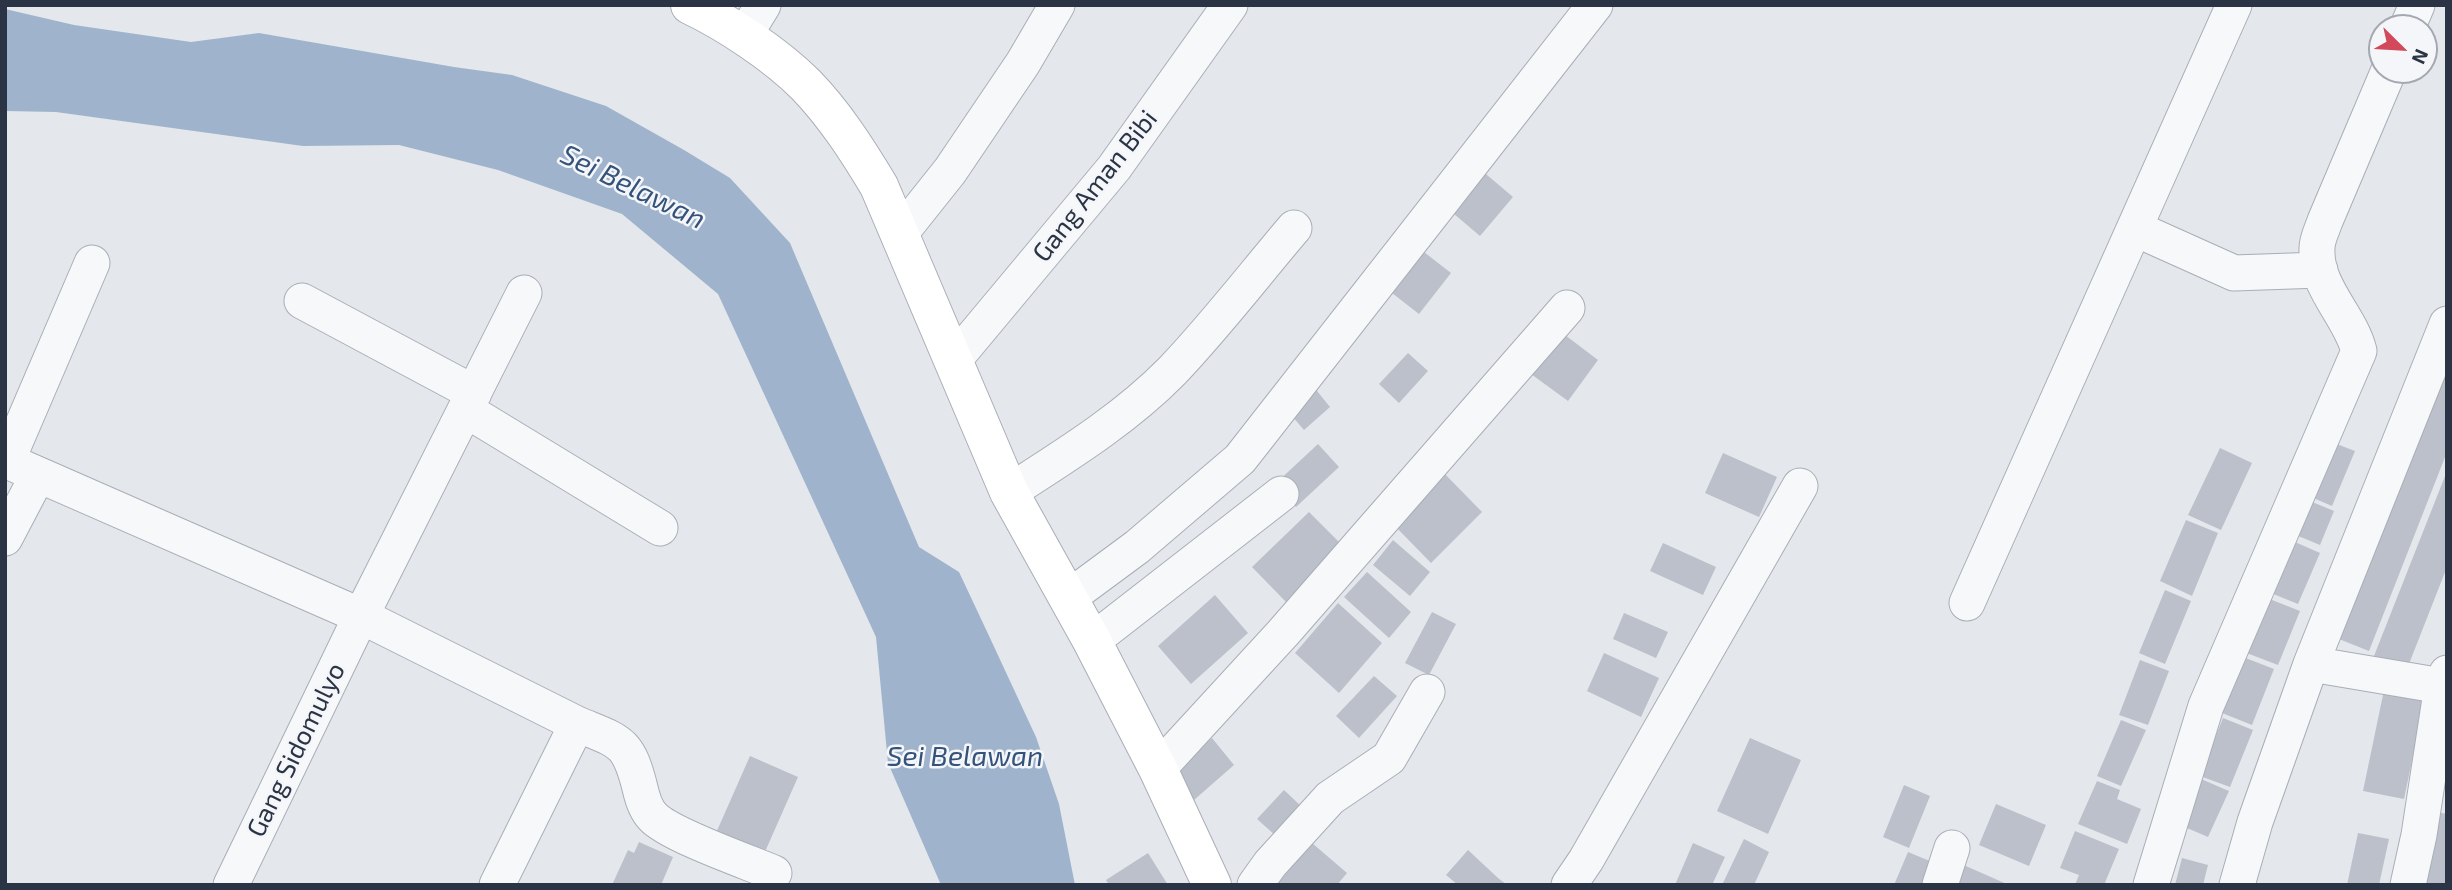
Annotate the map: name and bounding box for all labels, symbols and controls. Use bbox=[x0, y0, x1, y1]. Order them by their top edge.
north arrow bbox=[2368, 14, 2438, 84]
text: N bbox=[2408, 46, 2434, 68]
street label: Gang Aman Bibi bbox=[1026, 104, 1164, 268]
water label: Sei Belawan bbox=[555, 138, 711, 236]
street label: Gang Sidomulyo bbox=[240, 658, 352, 842]
water label: Sei Belawan bbox=[887, 740, 1043, 774]

